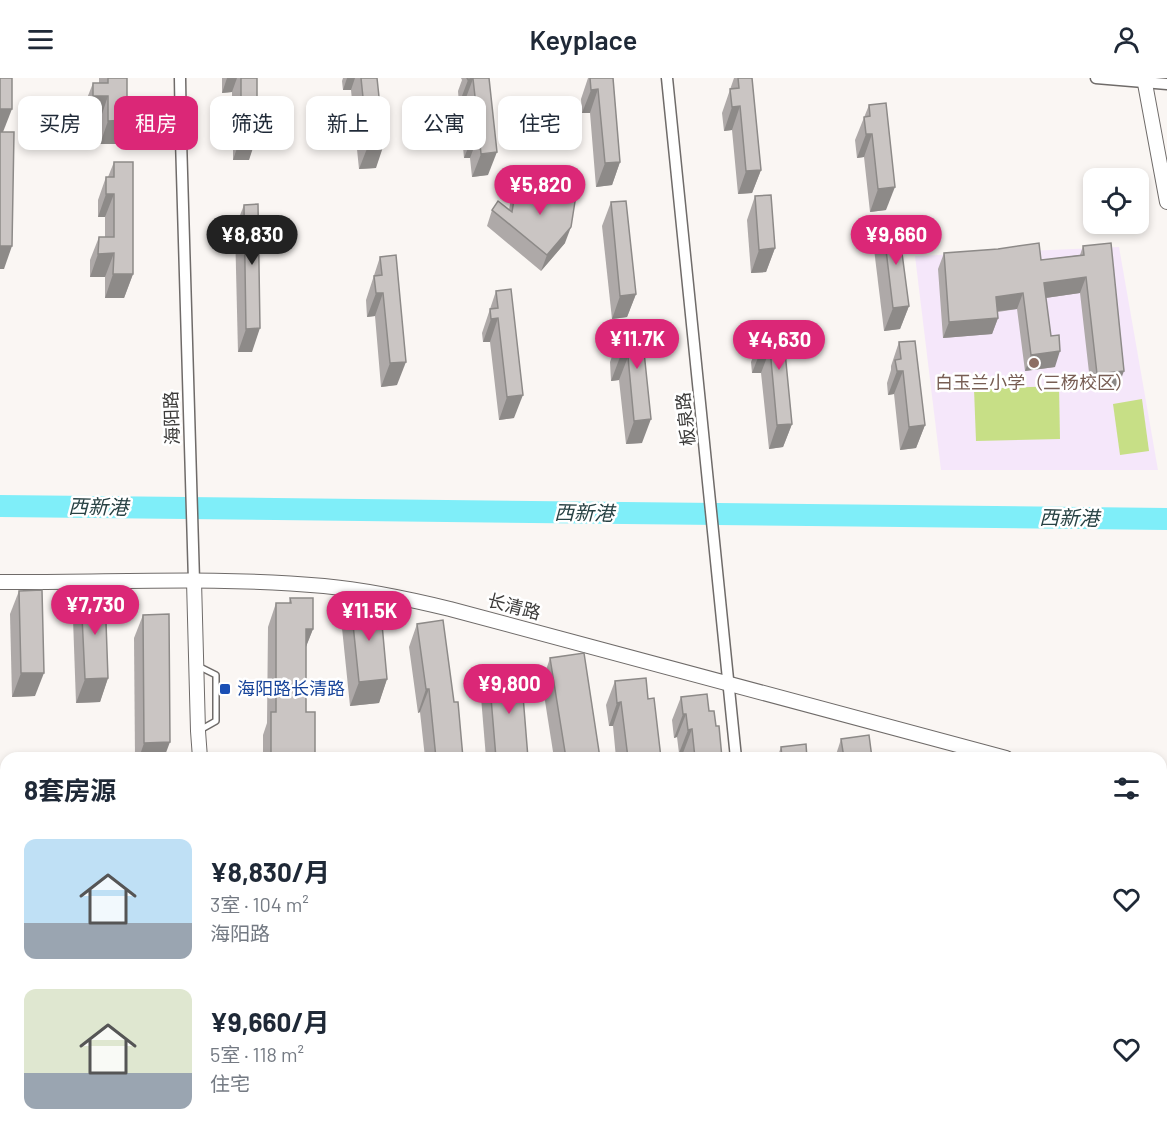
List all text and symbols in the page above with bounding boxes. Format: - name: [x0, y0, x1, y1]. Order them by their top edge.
- icon: menu: [24, 23, 57, 56]
- text: Keyplace: [530, 23, 637, 55]
- icon: person: [1110, 23, 1143, 56]
- chip: 买房: [18, 96, 102, 150]
- chip: 租房: [114, 96, 198, 150]
- chip: 筛选: [210, 96, 294, 150]
- chip: 新上: [306, 96, 390, 150]
- chip: 公寓: [402, 96, 486, 150]
- chip: 住宅: [498, 96, 582, 150]
- pin: ¥5,820: [491, 165, 589, 216]
- map controls: [1083, 168, 1149, 234]
- button: locate: [1083, 168, 1149, 234]
- text: ¥5,820: [508, 172, 572, 196]
- pin: ¥8,830: [203, 215, 301, 266]
- pin: ¥9,660: [847, 215, 945, 266]
- text: ¥8,830: [221, 222, 283, 246]
- text: ¥9,660: [865, 222, 927, 246]
- pin: ¥11.7K: [588, 319, 686, 370]
- pin: ¥4,630: [730, 320, 828, 371]
- text: ¥11.7K: [609, 326, 665, 350]
- text: ¥4,630: [747, 327, 811, 351]
- marker: 白玉兰小学（三杨校区）: [1027, 356, 1041, 370]
- place label: 白玉兰小学（三杨校区）: [935, 371, 1133, 393]
- street label: 海阳路: [159, 391, 183, 445]
- street label: 板泉路: [671, 391, 699, 447]
- water label: 西新港: [68, 493, 131, 519]
- water label: 西新港: [554, 499, 617, 525]
- water label: 西新港: [1039, 504, 1102, 530]
- pin: ¥7,730: [46, 585, 144, 636]
- street label: 长清路: [485, 588, 543, 624]
- pin: ¥11.5K: [320, 591, 418, 642]
- text: ¥7,730: [65, 592, 125, 616]
- text: ¥11.5K: [341, 598, 397, 622]
- pin: ¥9,800: [460, 664, 558, 715]
- text: ¥9,800: [477, 671, 541, 695]
- place label: 海阳路长清路: [237, 677, 345, 699]
- marker: 海阳路长清路: [218, 682, 232, 696]
- icon: filters: [1110, 772, 1143, 805]
- text: 8套房源: [24, 774, 116, 805]
- text: ¥8,830/月: [210, 856, 330, 887]
- icon: home: [72, 863, 144, 935]
- icon: heart: [1110, 883, 1143, 916]
- text: 3室 · 104 m²: [210, 892, 309, 916]
- text: 海阳路: [210, 921, 270, 945]
- text: ¥9,660/月: [210, 1006, 330, 1037]
- icon: home: [72, 1013, 144, 1085]
- icon: heart: [1110, 1033, 1143, 1066]
- text: 5室 · 118 m²: [210, 1042, 304, 1066]
- text: 住宅: [210, 1071, 250, 1095]

